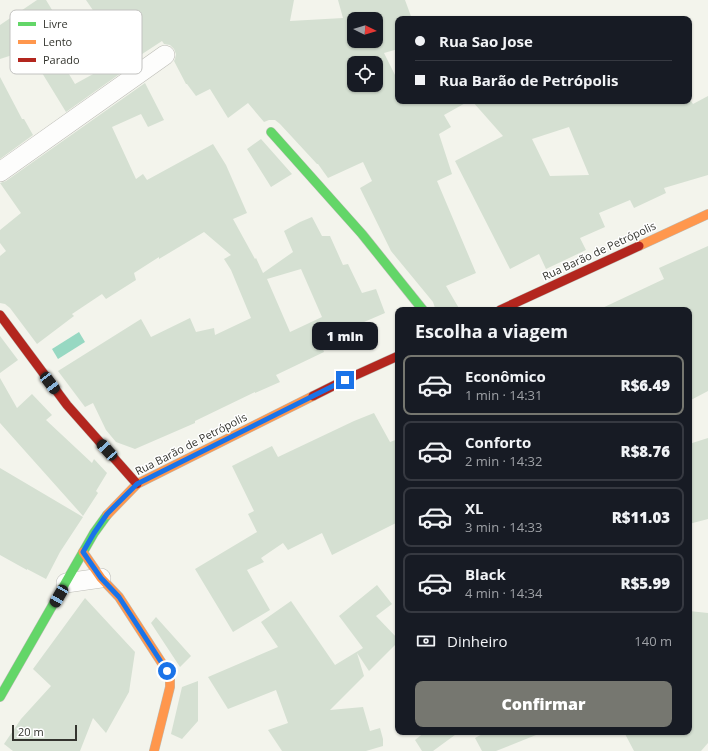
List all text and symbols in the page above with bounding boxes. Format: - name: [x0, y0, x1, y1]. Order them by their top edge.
- legend: [10, 10, 142, 74]
- north arrow: [347, 12, 383, 48]
- map controls: [347, 12, 383, 92]
- text: Livre: [43, 16, 68, 31]
- text: Rua Sao Jose: [439, 31, 533, 51]
- text: Lento: [43, 34, 73, 49]
- text: Parado: [43, 52, 80, 67]
- button: locate: [347, 56, 383, 92]
- text: Rua Barão de Petrópolis: [439, 70, 618, 90]
- street label: Rua Barão de Petrópolis: [540, 218, 658, 283]
- text: Escolha a viagem: [415, 319, 568, 343]
- callout: 1 min: [312, 322, 378, 350]
- text: 1 min: [327, 327, 363, 345]
- text: Econômico: [465, 366, 546, 386]
- icon: car: [417, 367, 453, 403]
- car: [38, 370, 62, 396]
- route end: [336, 371, 354, 389]
- text: R$6.49: [620, 375, 670, 395]
- text: 1 min · 14:31: [465, 386, 542, 404]
- street label: Rua Barão de Petrópolis: [132, 409, 249, 478]
- text: Conforto: [465, 432, 531, 452]
- icon: car: [417, 433, 453, 469]
- car: [95, 437, 119, 463]
- text: R$8.76: [620, 441, 670, 461]
- text: 2 min · 14:32: [465, 452, 542, 470]
- text: XL: [465, 498, 483, 518]
- icon: car: [417, 499, 453, 535]
- text: R$11.03: [612, 507, 670, 527]
- text: 3 min · 14:33: [465, 518, 542, 536]
- text: Black: [465, 564, 506, 584]
- icon: car: [417, 565, 453, 601]
- text: R$5.99: [620, 573, 670, 593]
- car: [48, 583, 70, 609]
- text: 4 min · 14:34: [465, 584, 542, 602]
- icon: cash: [415, 630, 437, 652]
- text: Dinheiro: [447, 631, 507, 651]
- text: 140 m: [634, 632, 672, 650]
- route start: [158, 662, 176, 680]
- button: Confirmar: [415, 681, 672, 727]
- scale bar: [12, 723, 77, 742]
- text: 20 m: [18, 724, 44, 739]

